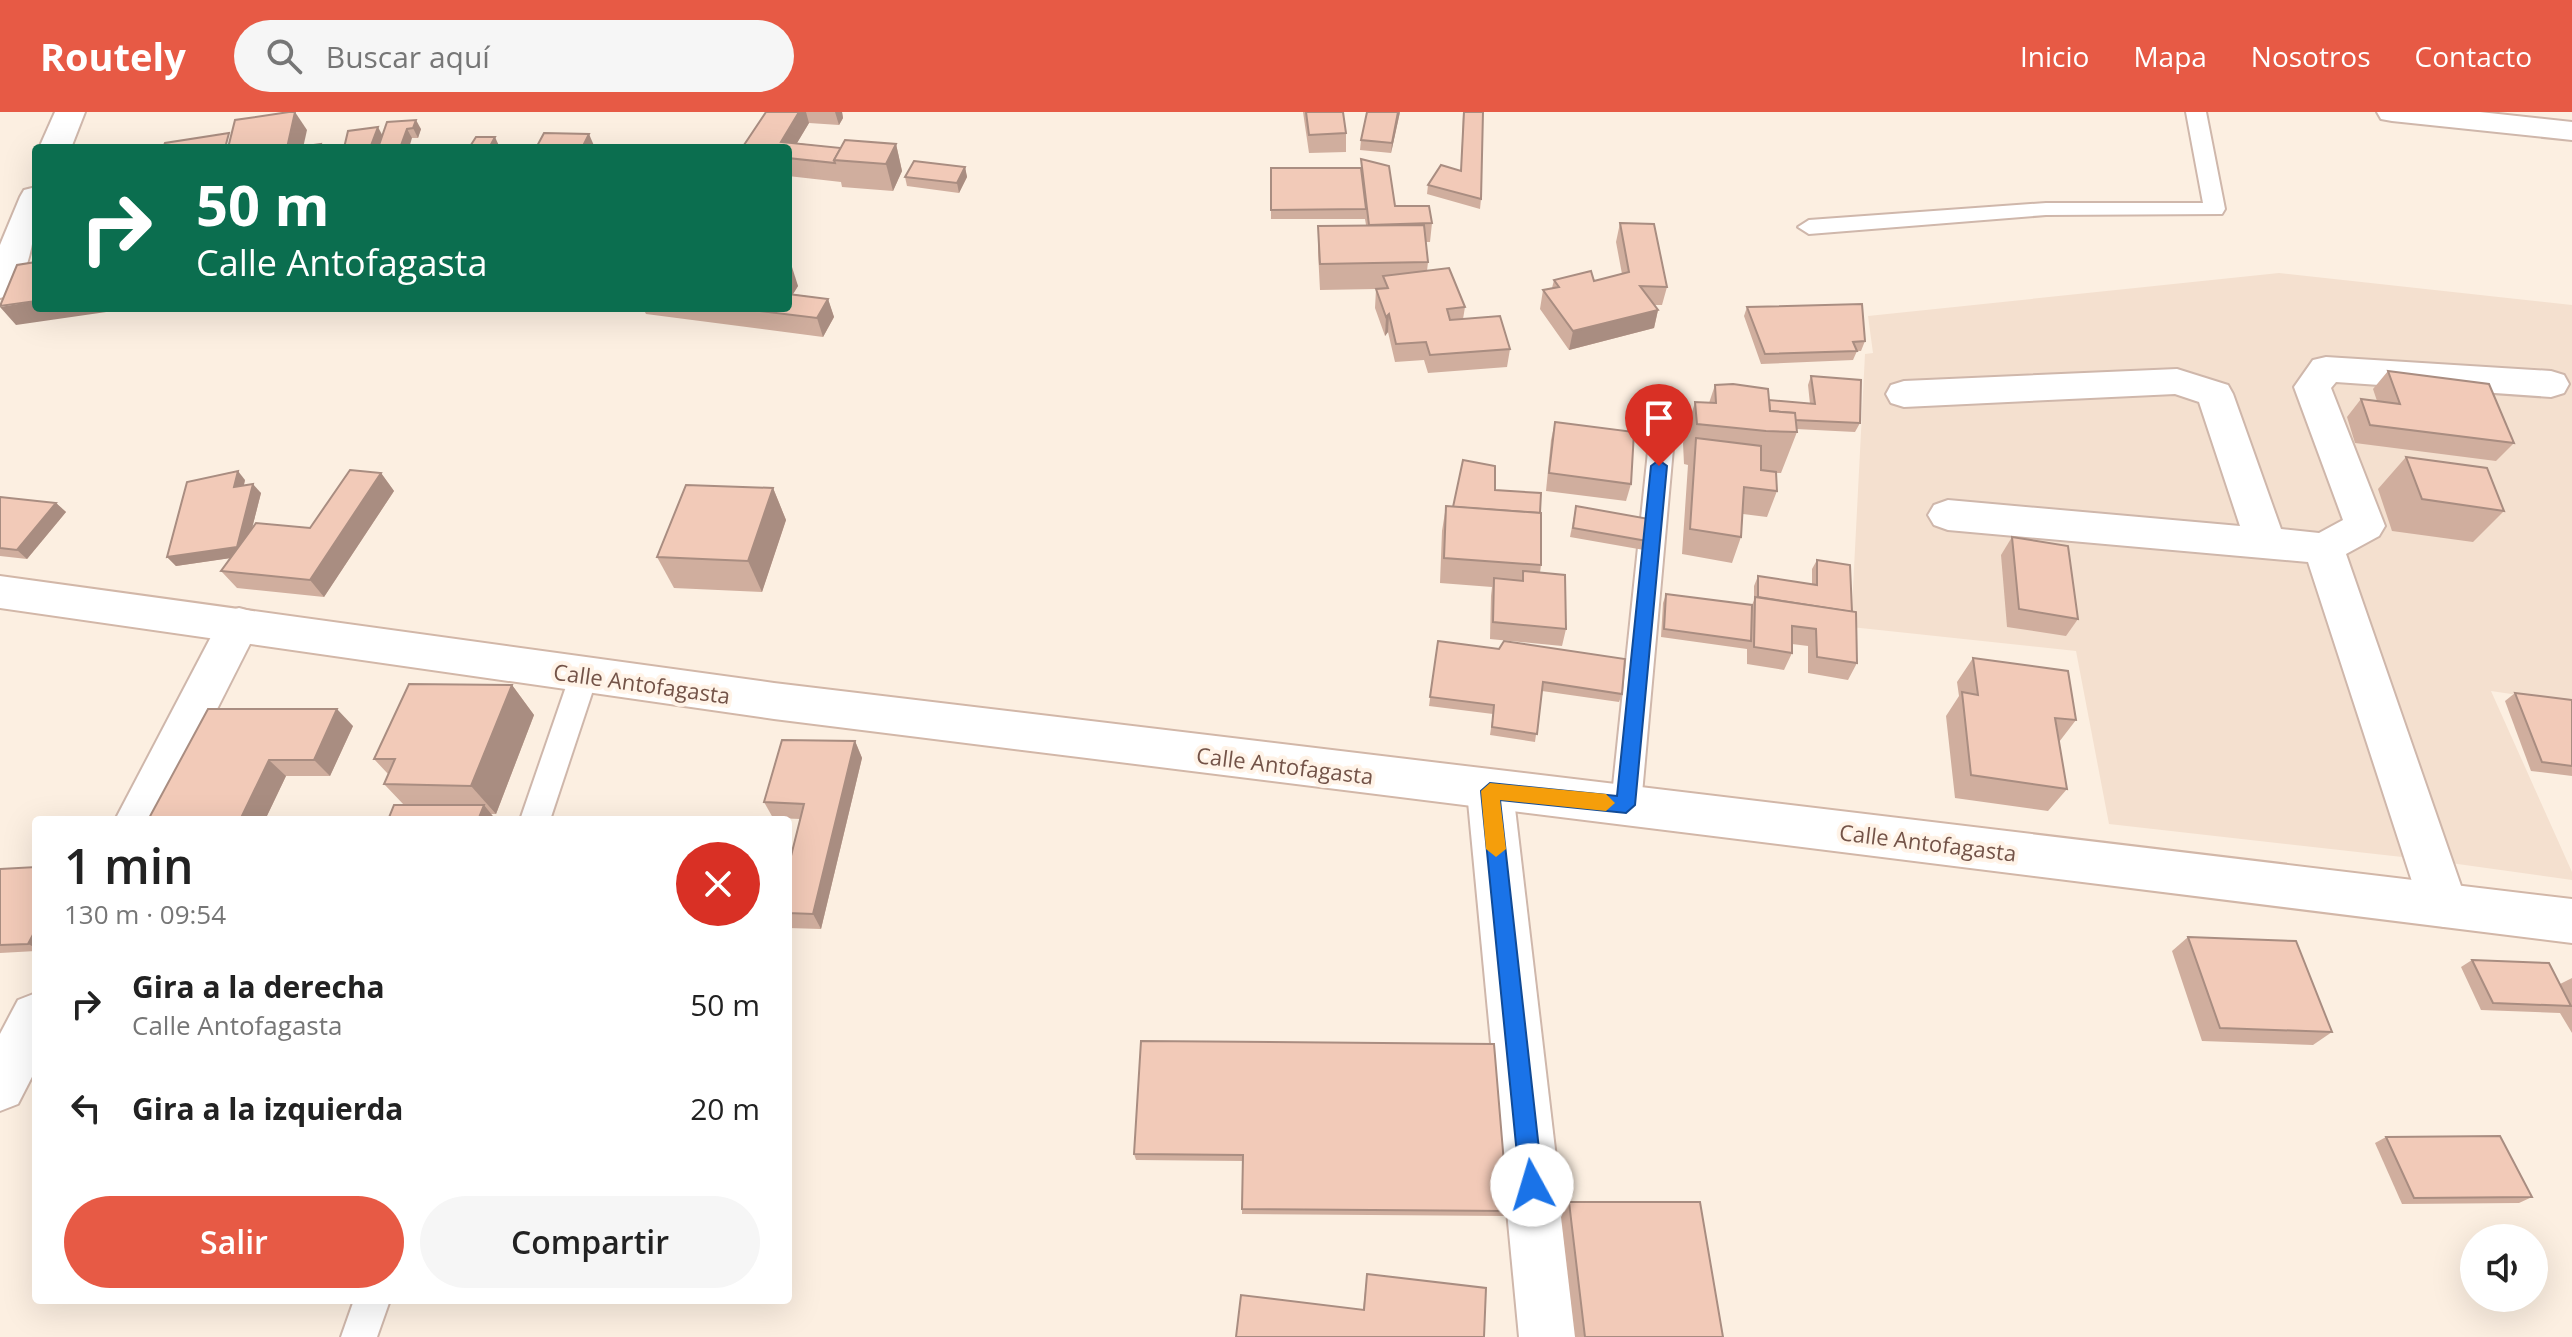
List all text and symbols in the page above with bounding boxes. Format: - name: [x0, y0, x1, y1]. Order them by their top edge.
- search box: [234, 20, 794, 92]
- text: Routely: [40, 30, 186, 82]
- icon: search: [262, 34, 306, 78]
- text: Buscar aquí: [326, 36, 490, 77]
- text: Inicio: [2020, 37, 2089, 75]
- text: Mapa: [2133, 37, 2207, 75]
- text: Nosotros: [2251, 37, 2371, 75]
- text: Contacto: [2415, 37, 2532, 75]
- text: 50 m: [196, 166, 330, 242]
- icon: right: [64, 176, 168, 280]
- text: Calle Antofagasta: [196, 238, 487, 287]
- pin: [1625, 384, 1693, 466]
- icon: arrive: [1637, 396, 1681, 440]
- street label: Calle Antofagasta: [552, 656, 732, 710]
- street label: Calle Antofagasta: [1195, 739, 1375, 791]
- street label: Calle Antofagasta: [1838, 816, 2018, 868]
- text: 1 min: [64, 833, 194, 898]
- button: close: [676, 842, 760, 926]
- text: 130 m · 09:54: [64, 896, 226, 932]
- text: Gira a la derecha: [132, 966, 385, 1007]
- icon: right: [64, 982, 108, 1026]
- text: 50 m: [690, 984, 760, 1025]
- text: Calle Antofagasta: [132, 1007, 342, 1043]
- icon: left: [64, 1086, 108, 1130]
- text: Gira a la izquierda: [132, 1088, 404, 1129]
- text: 20 m: [690, 1088, 760, 1129]
- position arrow: [1490, 1143, 1574, 1227]
- button: Salir: [64, 1196, 404, 1288]
- button: Compartir: [420, 1196, 760, 1288]
- map controls: [2460, 1224, 2548, 1312]
- button: sound: [2460, 1224, 2548, 1312]

